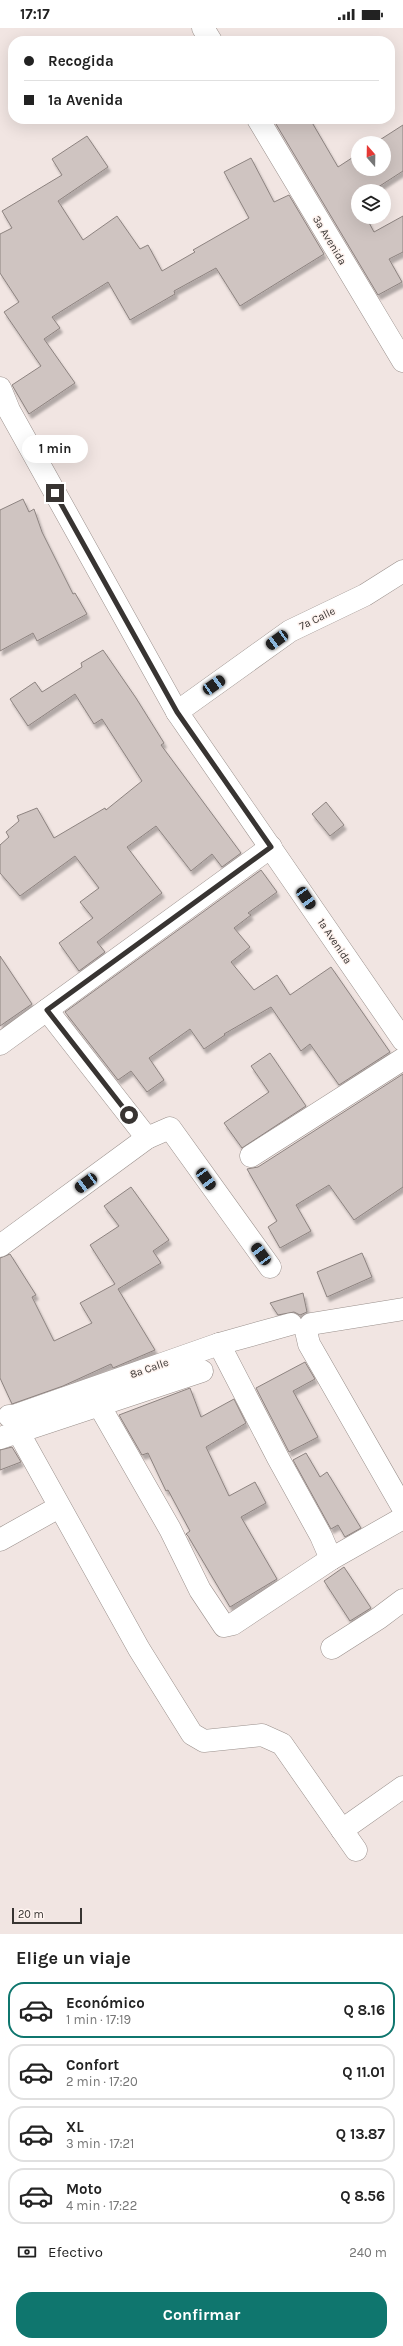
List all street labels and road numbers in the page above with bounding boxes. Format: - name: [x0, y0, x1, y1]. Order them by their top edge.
- street label: 3a Avenida: [310, 213, 349, 267]
- street label: 7a Calle: [297, 604, 338, 633]
- street label: 1a Avenida: [315, 916, 355, 966]
- street label: 8a Calle: [128, 1356, 171, 1381]

